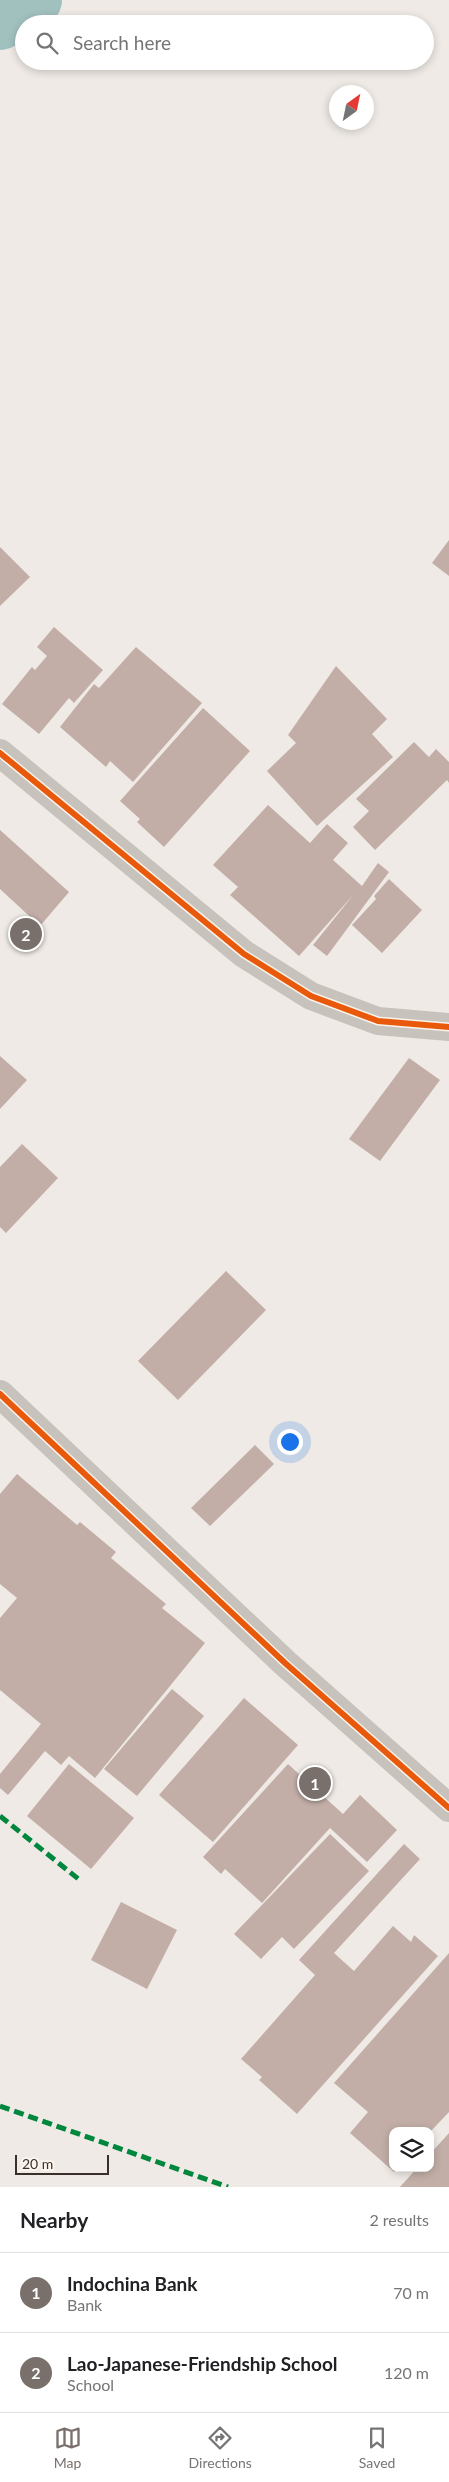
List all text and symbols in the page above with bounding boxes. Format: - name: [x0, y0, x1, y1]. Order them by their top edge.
- search box: [15, 15, 434, 70]
- icon: search: [33, 29, 61, 57]
- text: Search here: [73, 31, 171, 54]
- north arrow: [329, 85, 374, 130]
- pin: 2: [10, 915, 42, 953]
- your location: [277, 1429, 303, 1455]
- pin: 1: [299, 1764, 331, 1802]
- map controls: [389, 2127, 434, 2172]
- button: layers: [389, 2127, 434, 2172]
- scale bar: [15, 2152, 109, 2175]
- text: 20 m: [22, 2155, 53, 2172]
- text: Nearby: [20, 2207, 88, 2232]
- text: 2 results: [369, 2210, 429, 2229]
- text: Indochina Bank: [67, 2272, 197, 2295]
- text: 1: [31, 2283, 41, 2302]
- text: 70 m: [393, 2283, 429, 2302]
- text: Bank: [67, 2295, 102, 2314]
- text: Lao-Japanese-Friendship School: [67, 2352, 338, 2375]
- text: 2: [31, 2363, 41, 2382]
- text: 120 m: [384, 2363, 429, 2382]
- text: School: [67, 2375, 114, 2394]
- tab: Map: [54, 2424, 82, 2471]
- tab: Directions: [189, 2424, 252, 2471]
- tab: Saved: [359, 2424, 395, 2471]

